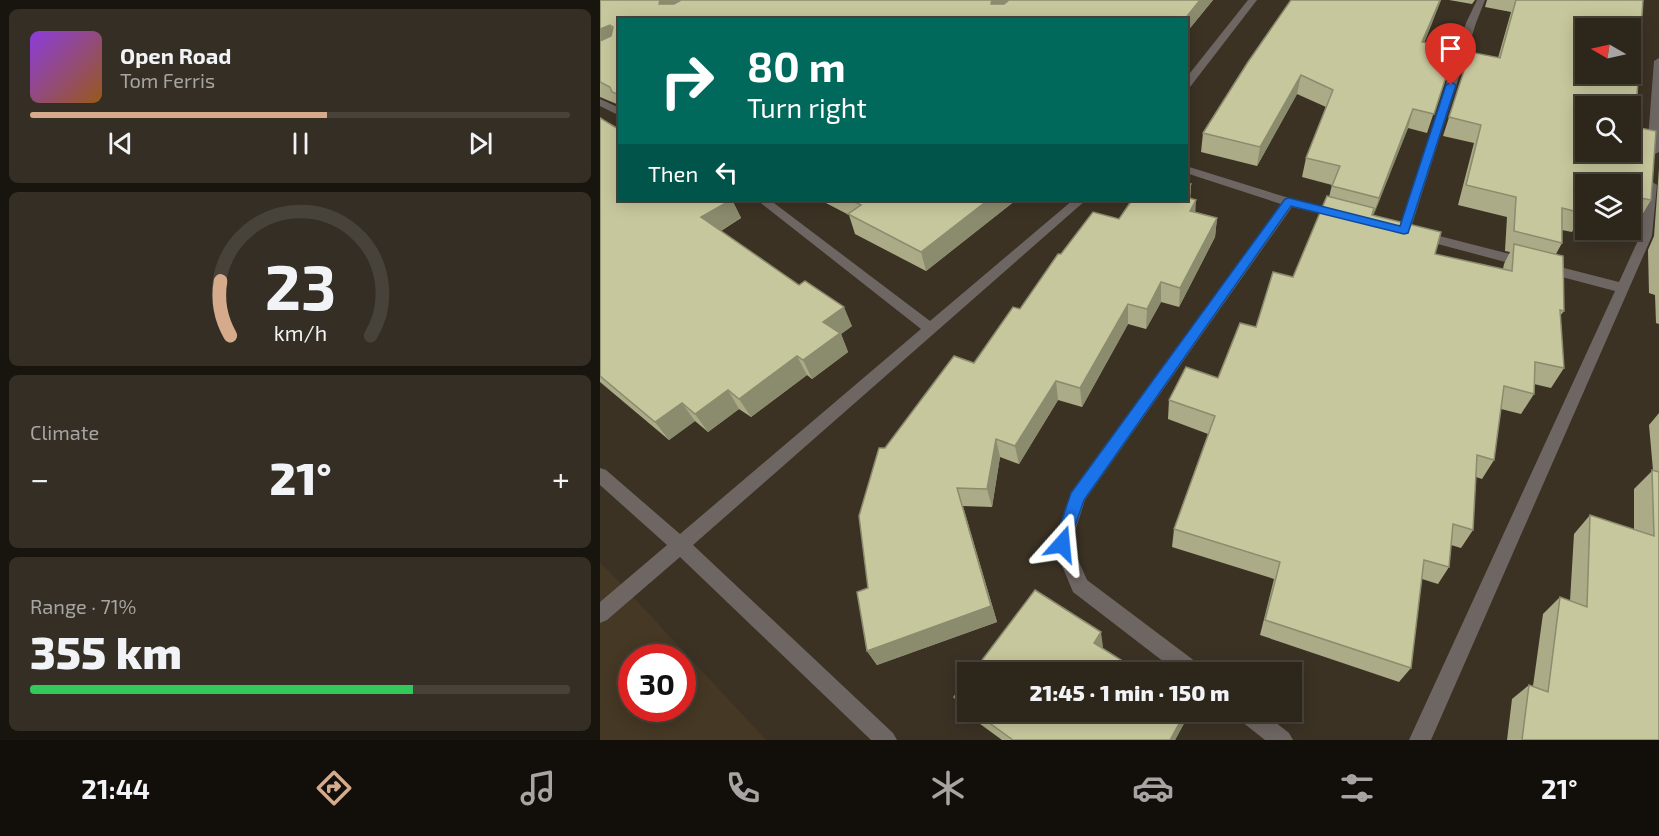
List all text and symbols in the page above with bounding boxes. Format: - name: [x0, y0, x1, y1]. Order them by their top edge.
- north arrow: [1575, 18, 1641, 84]
- map controls: [1575, 18, 1641, 240]
- pin: [1425, 23, 1476, 85]
- icon: arrive: [1434, 32, 1467, 65]
- text: 80 m: [747, 40, 846, 90]
- text: Open Road: [120, 42, 232, 68]
- icon: right: [648, 42, 726, 120]
- text: Tom Ferris: [120, 68, 215, 92]
- text: Turn right: [747, 91, 867, 123]
- button: search: [1575, 96, 1641, 162]
- icon: previous: [104, 127, 137, 160]
- icon: pause: [284, 127, 317, 160]
- icon: next: [464, 127, 497, 160]
- icon: left: [710, 156, 743, 189]
- text: Then: [648, 160, 698, 186]
- button: layers: [1575, 174, 1641, 240]
- text: 23: [264, 248, 336, 323]
- text: km/h: [273, 320, 327, 345]
- text: Climate: [30, 420, 99, 444]
- text: 21°: [270, 450, 332, 504]
- text: −: [30, 458, 49, 498]
- text: +: [552, 458, 570, 498]
- position arrow: [1030, 512, 1094, 576]
- text: Range · 71%: [30, 594, 137, 618]
- text: 355 km: [30, 624, 182, 678]
- speed limit sign: 30: [618, 644, 696, 722]
- text: 21:45 · 1 min · 150 m: [1029, 679, 1230, 705]
- icon: directions: [313, 767, 355, 809]
- icon: music: [517, 767, 559, 809]
- icon: phone: [722, 767, 764, 809]
- icon: climate: [927, 767, 969, 809]
- icon: car: [1132, 767, 1174, 809]
- icon: filters: [1336, 767, 1378, 809]
- text: 21:44: [81, 772, 150, 804]
- text: 21°: [1541, 772, 1578, 804]

